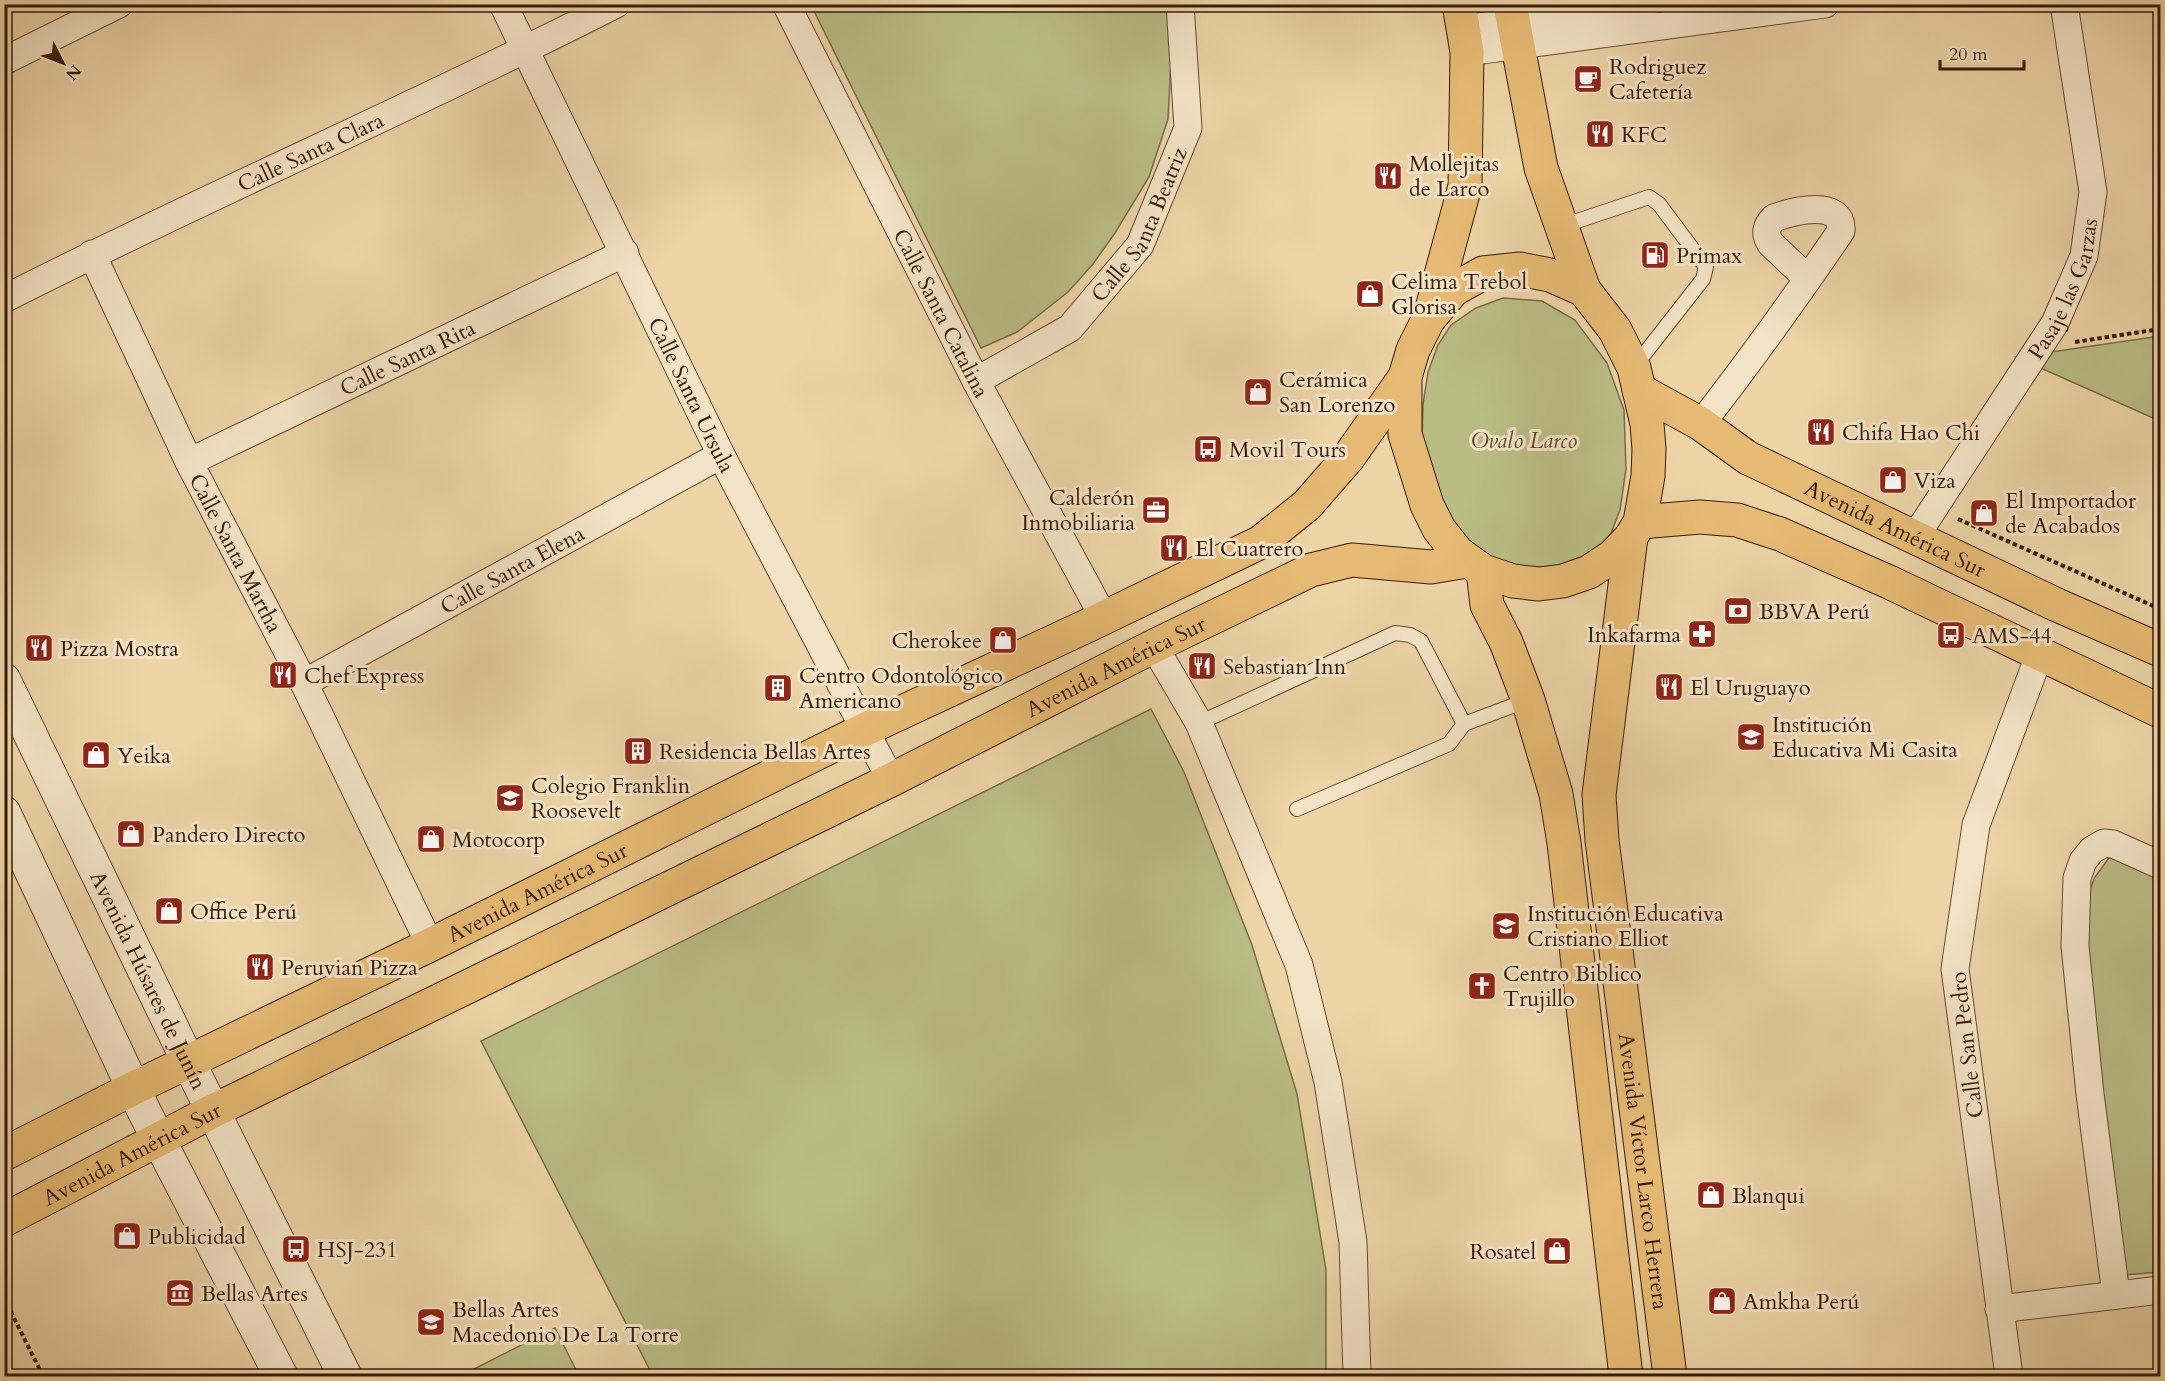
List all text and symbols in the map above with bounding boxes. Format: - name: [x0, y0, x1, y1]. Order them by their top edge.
- north arrow: [33, 33, 93, 93]
- scale bar: [1940, 33, 2024, 71]
- text: 20 m: [1949, 42, 1988, 67]
- place label: Rodriguez Cafetería: [1609, 52, 1706, 107]
- text: N: [61, 60, 86, 85]
- cafe icon: Rodriguez Cafetería: [1572, 63, 1604, 95]
- street label: Calle Santa Clara: [233, 105, 389, 200]
- restaurant icon: KFC: [1584, 118, 1616, 150]
- place label: KFC: [1621, 120, 1667, 150]
- street label: Calle Santa Beatriz: [1084, 143, 1195, 309]
- place label: Mollejitas de Larco: [1409, 149, 1499, 204]
- restaurant icon: Mollejitas de Larco: [1372, 160, 1404, 192]
- street label: Pasaje las Garzas: [2021, 216, 2105, 366]
- street label: Calle Santa Catalina: [886, 224, 996, 404]
- fuel station icon: Primax: [1639, 239, 1671, 271]
- place label: Primax: [1676, 241, 1742, 271]
- place label: Celima Trebol Glorisa: [1391, 267, 1527, 322]
- shop icon: Celima Trebol Glorisa: [1354, 278, 1386, 310]
- street label: Calle Santa Ursula: [641, 312, 742, 479]
- street label: Calle Santa Rita: [335, 313, 481, 404]
- place label: Cerámica San Lorenzo: [1279, 365, 1395, 420]
- shop icon: Cerámica San Lorenzo: [1242, 376, 1274, 408]
- restaurant icon: Chifa Hao Chi: [1805, 416, 1837, 448]
- place label: Chifa Hao Chi: [1842, 418, 1980, 448]
- park label: Ovalo Larco: [1471, 426, 1577, 456]
- bus stop icon: Movil Tours: [1192, 433, 1224, 465]
- place label: Movil Tours: [1229, 435, 1346, 465]
- shop icon: Viza: [1877, 464, 1909, 496]
- place label: Viza: [1914, 466, 1956, 496]
- street label: Calle Santa Martha: [182, 468, 290, 639]
- street label: Avenida América Sur: [1799, 473, 1992, 585]
- place label: Calderón Inmobiliaria: [1021, 483, 1135, 538]
- place label: El Importador de Acabados: [2005, 486, 2137, 541]
- office icon: Calderón Inmobiliaria: [1140, 494, 1172, 526]
- shop icon: El Importador de Acabados: [1968, 497, 2000, 529]
- street label: Calle Santa Elena: [435, 518, 590, 622]
- restaurant icon: El Cuatrero: [1158, 532, 1190, 564]
- place label: El Cuatrero: [1195, 534, 1303, 564]
- bank icon: BBVA Perú: [1722, 595, 1754, 627]
- place label: BBVA Perú: [1759, 597, 1870, 627]
- street label: Avenida América Sur: [1021, 609, 1212, 725]
- pharmacy icon: Inkafarma: [1686, 618, 1718, 650]
- bus stop icon: AMS-44: [1935, 619, 1967, 651]
- place label: Inkafarma: [1587, 620, 1681, 650]
- place label: AMS-44: [1972, 621, 2052, 651]
- shop icon: Cherokee: [987, 624, 1019, 656]
- place label: Cherokee: [891, 626, 982, 656]
- restaurant icon: Pizza Mostra: [23, 632, 55, 664]
- place label: Pizza Mostra: [60, 634, 179, 664]
- restaurant icon: Sebastian Inn: [1186, 650, 1218, 682]
- place label: Sebastian Inn: [1223, 652, 1347, 682]
- restaurant icon: Chef Express: [267, 659, 299, 691]
- place label: Chef Express: [304, 661, 424, 691]
- place label: Centro Odontológico Americano: [799, 661, 1003, 716]
- restaurant icon: El Uruguayo: [1653, 671, 1685, 703]
- building icon: Centro Odontológico Americano: [762, 672, 794, 704]
- place label: El Uruguayo: [1690, 673, 1811, 703]
- place label: Institución Educativa Mi Casita: [1772, 710, 1958, 765]
- school or university icon: Institución Educativa Mi Casita: [1735, 721, 1767, 753]
- building icon: Residencia Bellas Artes: [622, 735, 654, 767]
- place label: Residencia Bellas Artes: [659, 737, 871, 767]
- shop icon: Yeika: [80, 739, 112, 771]
- place label: Yeika: [117, 741, 171, 771]
- place label: Colegio Franklin Roosevelt: [531, 771, 691, 826]
- school or university icon: Colegio Franklin Roosevelt: [494, 782, 526, 814]
- shop icon: Pandero Directo: [115, 818, 147, 850]
- place label: Pandero Directo: [152, 820, 306, 850]
- shop icon: Motocorp: [415, 823, 447, 855]
- place label: Motocorp: [452, 825, 545, 855]
- street label: Avenida América Sur: [442, 835, 634, 950]
- street label: Avenida Húsares de Junín: [82, 866, 214, 1095]
- shop icon: Office Perú: [153, 895, 185, 927]
- place label: Office Perú: [190, 897, 297, 927]
- place label: Institución Educativa Cristiano Elliot: [1527, 899, 1724, 954]
- school or university icon: Institución Educativa Cristiano Elliot: [1490, 910, 1522, 942]
- restaurant icon: Peruvian Pizza: [244, 951, 276, 983]
- place label: Peruvian Pizza: [281, 953, 418, 983]
- place label: Centro Biblico Trujillo: [1503, 959, 1642, 1014]
- church icon: Centro Biblico Trujillo: [1466, 970, 1498, 1002]
- street label: Calle San Pedro: [1943, 970, 1991, 1120]
- street label: Avenida Víctor Larco Herrera: [1611, 1031, 1676, 1312]
- street label: Avenida América Sur: [38, 1095, 227, 1213]
- shop icon: Blanqui: [1695, 1179, 1727, 1211]
- place label: Blanqui: [1732, 1181, 1805, 1211]
- shop icon: Publicidad: [111, 1220, 143, 1252]
- place label: Publicidad: [148, 1222, 246, 1252]
- bus stop icon: HSJ-231: [280, 1233, 312, 1265]
- place label: HSJ-231: [317, 1235, 397, 1265]
- shop icon: Rosatel: [1541, 1235, 1573, 1267]
- place label: Rosatel: [1469, 1237, 1536, 1267]
- museum icon: Bellas Artes: [164, 1277, 196, 1309]
- place label: Bellas Artes: [201, 1279, 308, 1309]
- shop icon: Amkha Perú: [1706, 1285, 1738, 1317]
- place label: Amkha Perú: [1743, 1287, 1860, 1317]
- place label: Bellas Artes Macedonio De La Torre: [452, 1295, 679, 1350]
- school or university icon: Bellas Artes Macedonio De La Torre: [415, 1306, 447, 1338]

